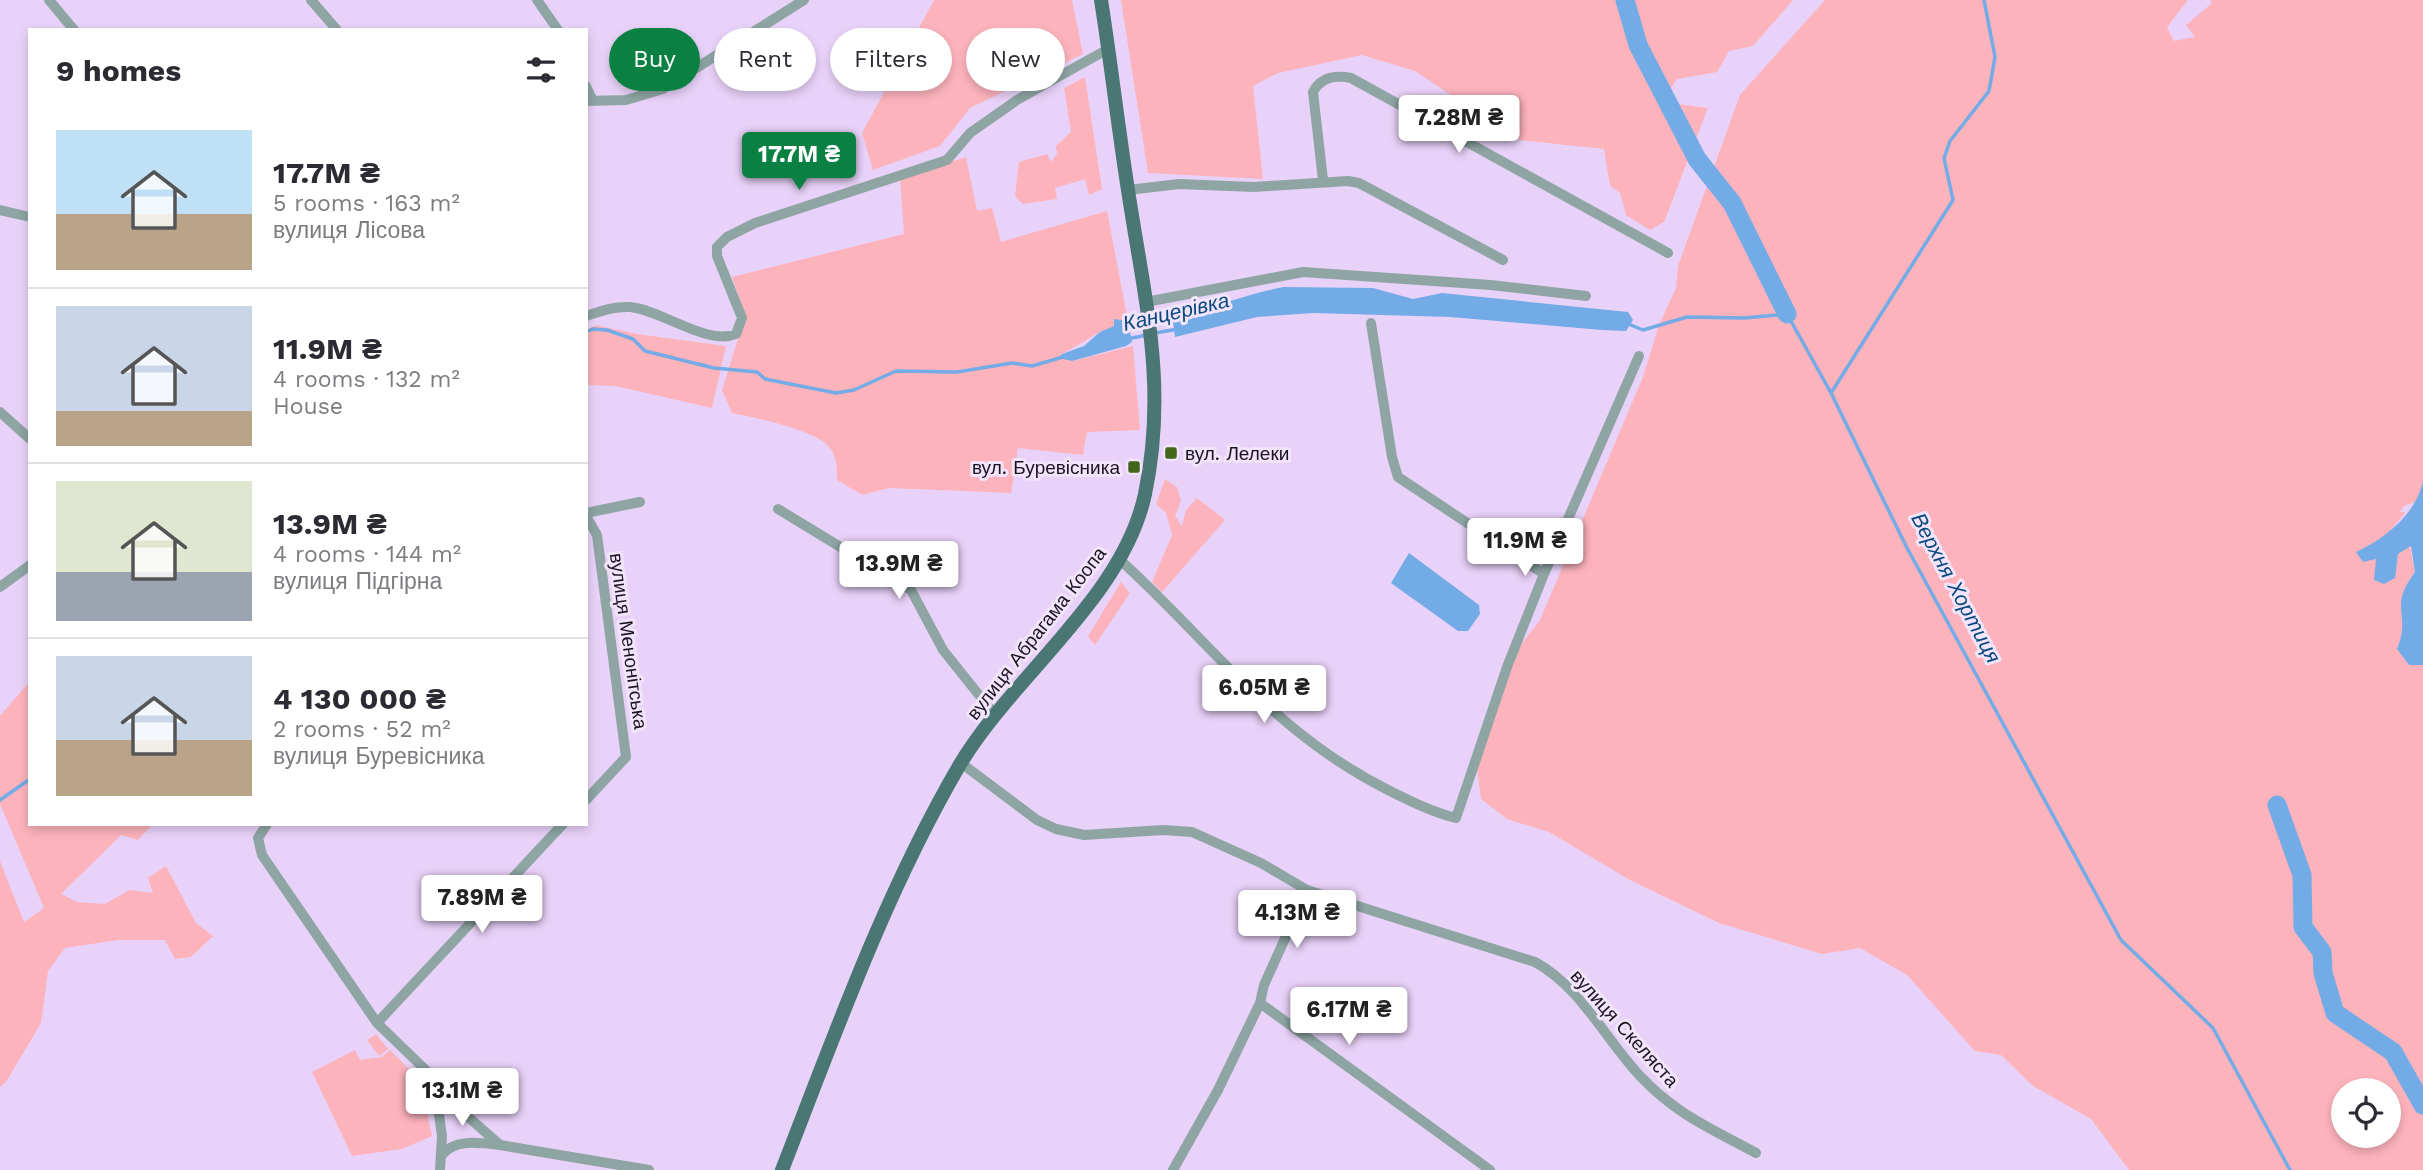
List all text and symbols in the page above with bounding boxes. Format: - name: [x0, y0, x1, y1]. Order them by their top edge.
- chip: Buy: [609, 28, 700, 91]
- chip: Rent: [714, 28, 816, 91]
- chip: Filters: [830, 28, 952, 91]
- chip: New: [966, 28, 1065, 91]
- icon: filters: [522, 51, 560, 89]
- text: 9 homes: [56, 53, 181, 88]
- pin: 7.28M ₴: [1394, 96, 1524, 155]
- text: 7.28M ₴: [1415, 104, 1503, 131]
- pin: 17.7M ₴: [734, 132, 864, 192]
- text: 17.7M ₴: [758, 141, 840, 168]
- text: 17.7M ₴: [273, 155, 380, 190]
- icon: home: [112, 158, 196, 242]
- text: 5 rooms · 163 m²: [273, 190, 460, 217]
- text: вулиця Лісова: [273, 217, 425, 244]
- water label: Канцерівка: [1120, 287, 1231, 336]
- text: 11.9M ₴: [273, 331, 382, 366]
- icon: home: [112, 334, 196, 418]
- text: 4 rooms · 132 m²: [273, 366, 460, 393]
- text: House: [273, 393, 343, 420]
- place label: вул. Лелеки: [1185, 442, 1289, 465]
- marker: вул. Лелеки: [1163, 445, 1179, 461]
- place label: вул. Буревісника: [972, 456, 1120, 479]
- marker: вул. Буревісника: [1126, 459, 1142, 475]
- text: 13.9M ₴: [273, 506, 387, 541]
- water label: Верхня Хортиця: [1906, 508, 2007, 667]
- icon: home: [112, 509, 196, 593]
- pin: 11.9M ₴: [1460, 518, 1590, 578]
- text: 11.9M ₴: [1483, 527, 1567, 554]
- text: 4 rooms · 144 m²: [273, 541, 461, 568]
- pin: 13.9M ₴: [834, 542, 964, 601]
- street label: вулиця Абрагама Коопа: [962, 542, 1111, 724]
- text: 13.9M ₴: [855, 550, 943, 577]
- street label: вулиця Менонітська: [605, 551, 652, 731]
- text: вулиця Підгірна: [273, 568, 442, 595]
- pin: 6.05M ₴: [1199, 666, 1329, 725]
- text: 6.05M ₴: [1218, 674, 1310, 701]
- text: 4 130 000 ₴: [273, 681, 446, 716]
- icon: home: [112, 684, 196, 768]
- text: 2 rooms · 52 m²: [273, 716, 451, 743]
- text: вулиця Буревісника: [273, 743, 485, 770]
- pin: 7.89M ₴: [417, 876, 547, 935]
- text: 7.89M ₴: [437, 884, 527, 911]
- pin: 4.13M ₴: [1232, 890, 1362, 950]
- text: 4.13M ₴: [1254, 899, 1340, 926]
- street label: вулиця Скеляста: [1566, 965, 1684, 1092]
- pin: 6.17M ₴: [1284, 988, 1414, 1047]
- text: 6.17M ₴: [1306, 996, 1392, 1023]
- pin: 13.1M ₴: [397, 1068, 527, 1128]
- text: 13.1M ₴: [422, 1077, 502, 1104]
- map controls: [2331, 1078, 2401, 1148]
- button: locate: [2331, 1078, 2401, 1148]

